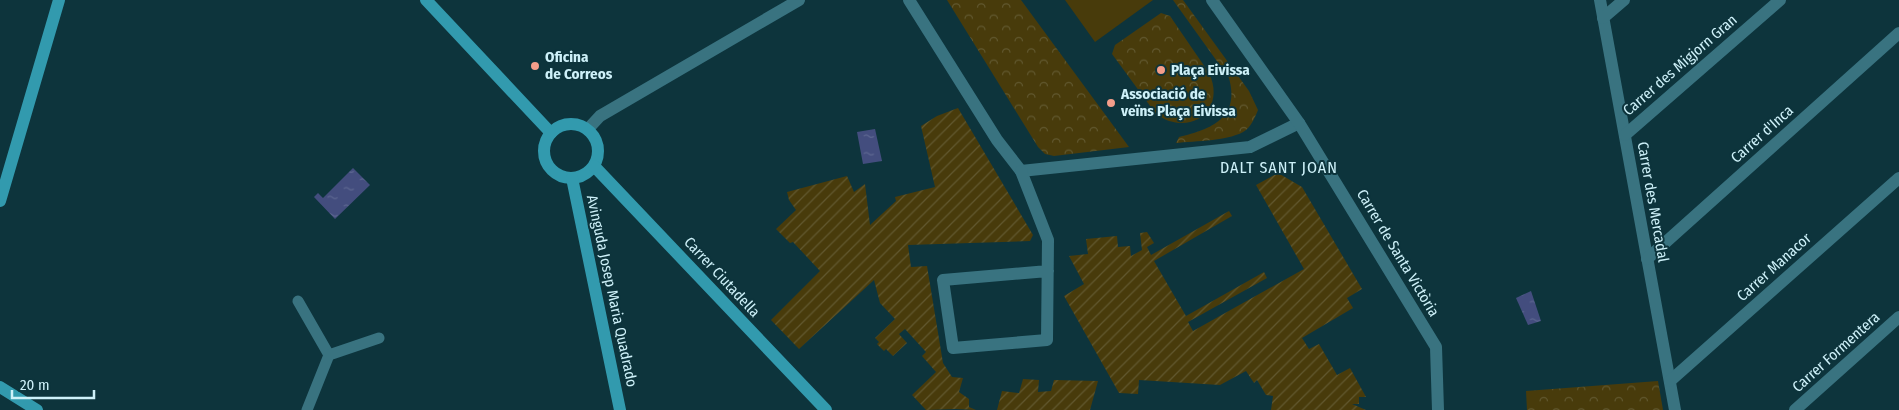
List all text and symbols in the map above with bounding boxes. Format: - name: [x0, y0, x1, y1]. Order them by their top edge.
- street label: Carrer des Migjorn Gran: [1619, 11, 1741, 119]
- place label: Oficina de Correos: [545, 48, 613, 83]
- marker: Oficina de Correos: [529, 60, 541, 72]
- place label: Plaça Eivissa: [1171, 61, 1250, 80]
- marker: Plaça Eivissa: [1155, 64, 1167, 76]
- place label: Associació de veïns Plaça Eivissa: [1120, 85, 1236, 121]
- marker: Associació de veïns Plaça Eivissa: [1105, 97, 1117, 109]
- street label: Carrer d'Inca: [1727, 101, 1797, 167]
- street label: Carrer des Mercadal: [1634, 140, 1672, 264]
- district label: DALT SANT JOAN: [1220, 158, 1338, 177]
- street label: Carrer de Santa Victòria: [1353, 186, 1443, 320]
- street label: Avinguda Josep Maria Quadrado: [583, 193, 641, 389]
- street label: Carrer Manacor: [1733, 228, 1815, 305]
- street label: Carrer Ciutadella: [680, 233, 764, 321]
- street label: Carrer Formentera: [1789, 308, 1883, 396]
- scale bar: [12, 368, 95, 400]
- text: 20 m: [20, 376, 50, 394]

